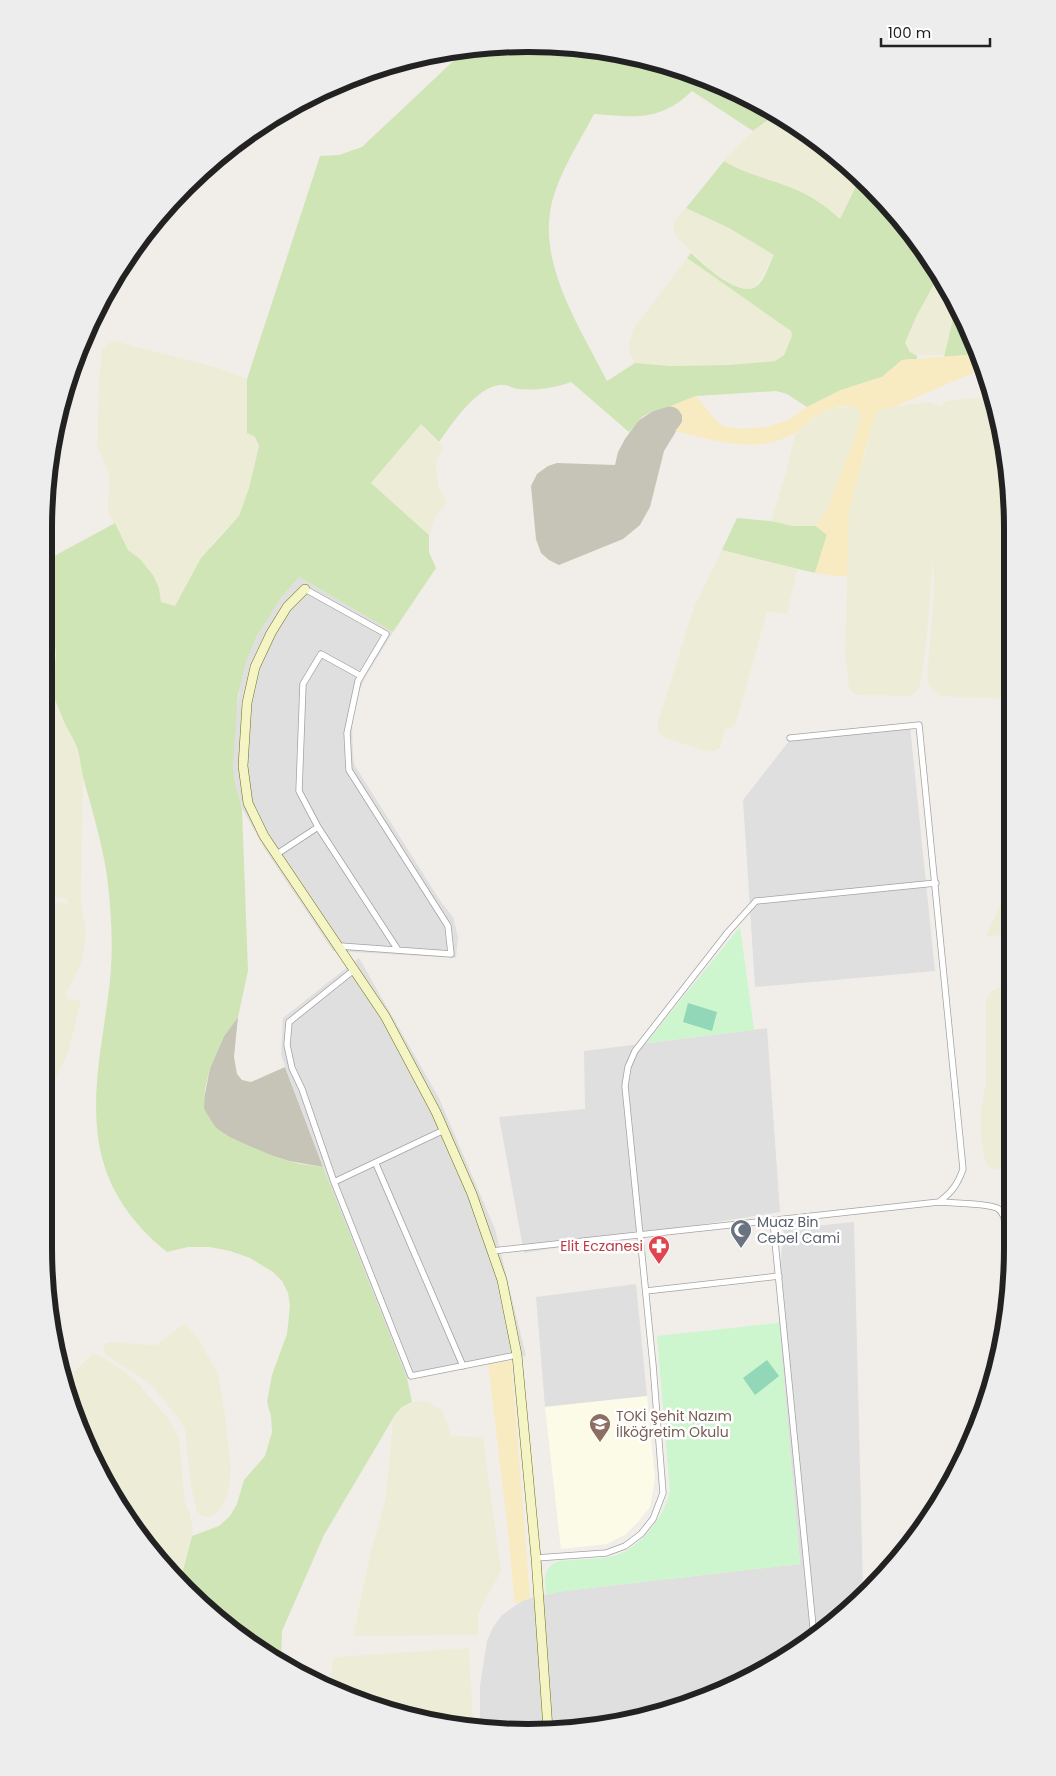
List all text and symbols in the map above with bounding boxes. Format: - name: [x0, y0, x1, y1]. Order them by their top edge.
- scale bar: [881, 15, 990, 47]
- text: 100 m: [888, 22, 931, 43]
- place label: Muaz Bin Cebel Cami: [757, 1212, 840, 1248]
- mosque icon: Muaz Bin Cebel Cami: [729, 1218, 753, 1249]
- pharmacy icon: Elit Eczanesi: [647, 1234, 671, 1265]
- place label: Elit Eczanesi: [560, 1236, 643, 1256]
- place label: TOKİ Şehit Nazım İlköğretim Okulu: [616, 1406, 732, 1442]
- school or university icon: TOKİ Şehit Nazım İlköğretim Okulu: [588, 1412, 612, 1443]

